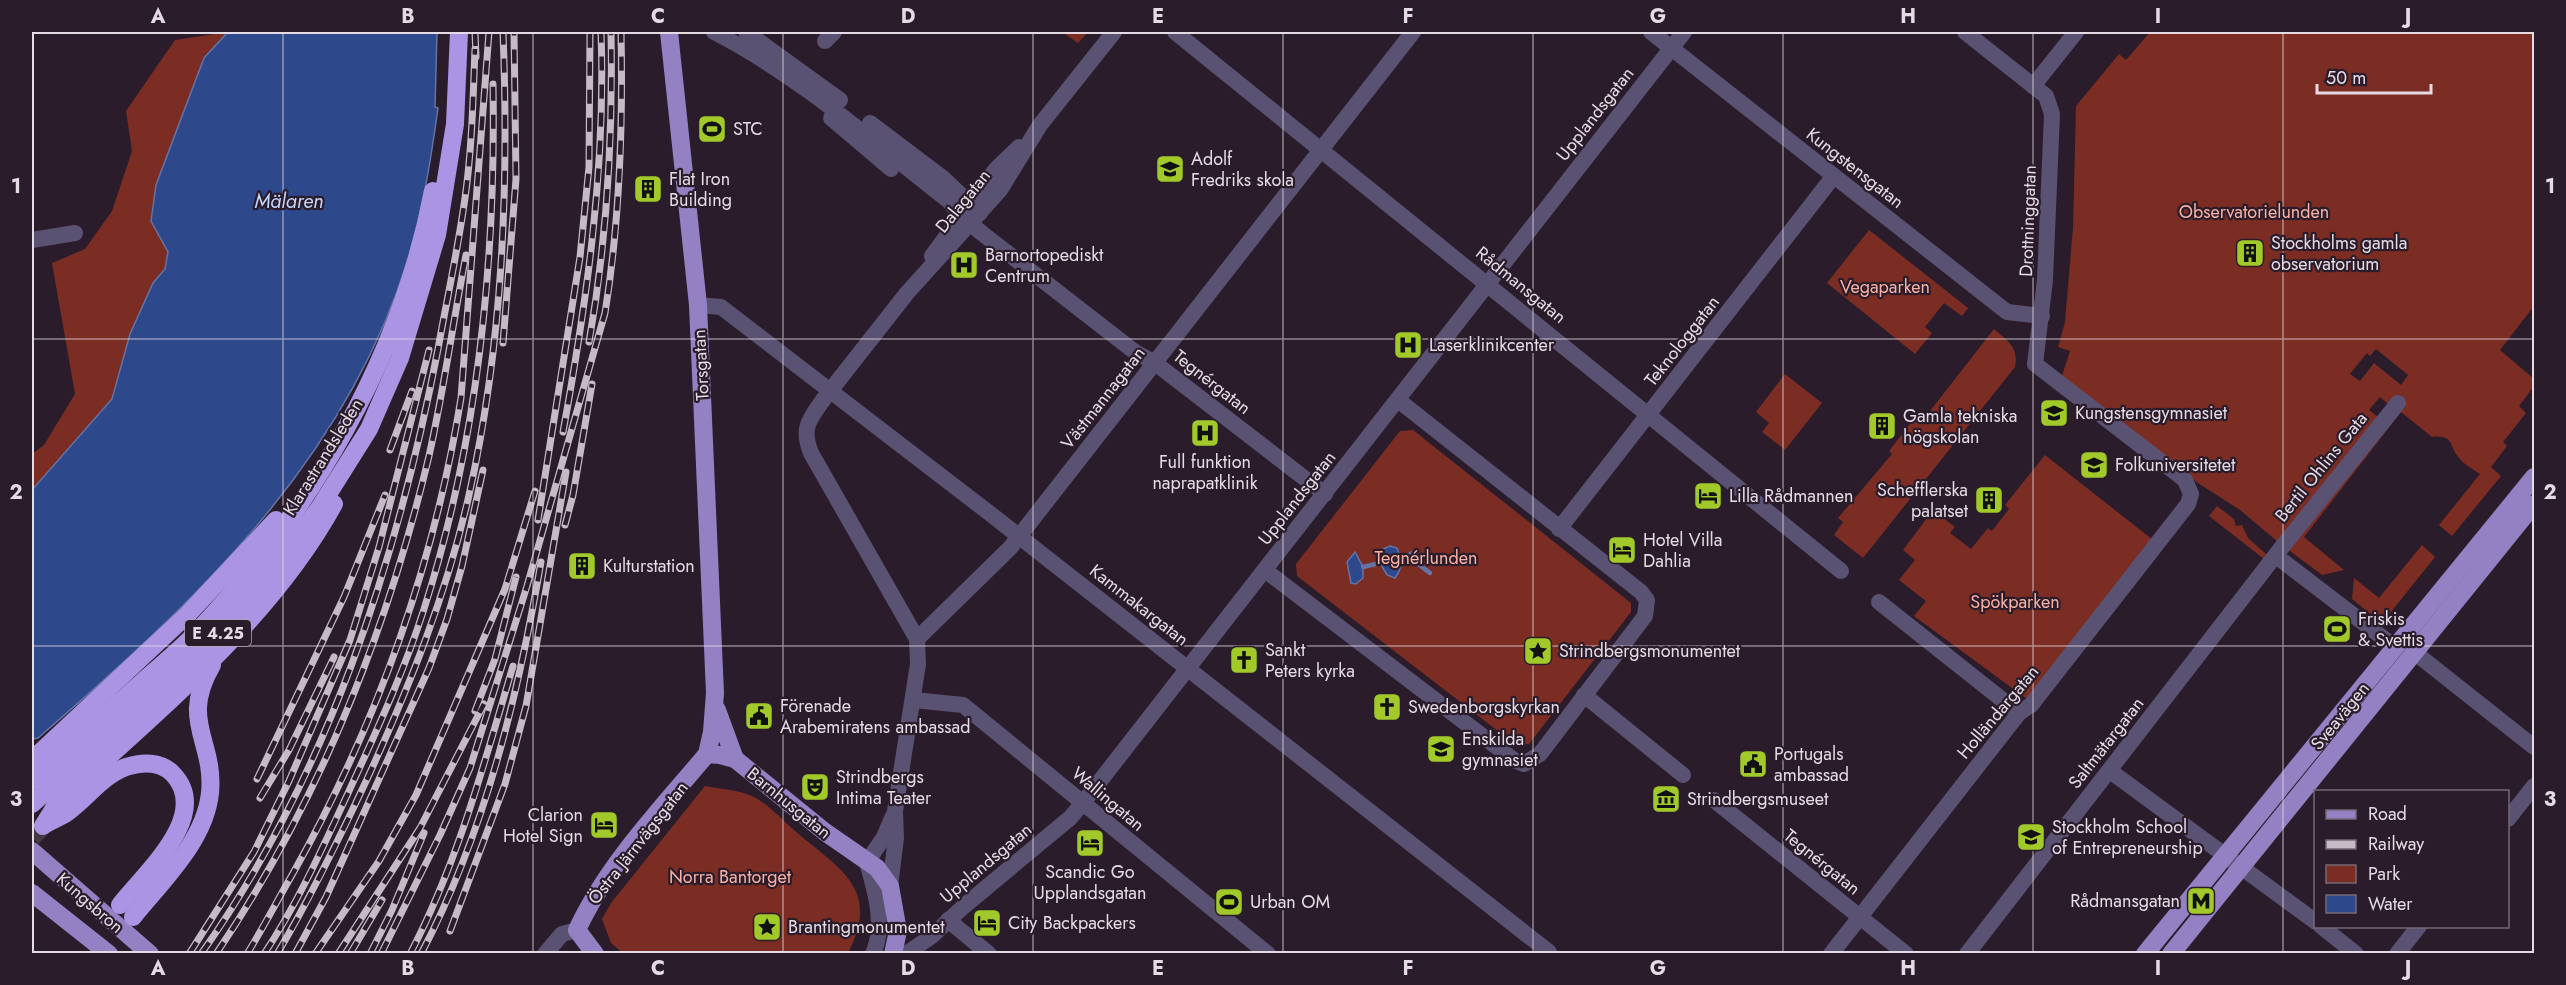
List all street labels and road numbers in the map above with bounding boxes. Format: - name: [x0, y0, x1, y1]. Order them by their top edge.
- street label: Upplandsgatan: [1550, 62, 1640, 166]
- street label: Kungstensgatan: [1801, 122, 1909, 214]
- street label: Dalagatan: [929, 164, 997, 238]
- street label: Drottninggatan: [2013, 165, 2043, 277]
- street label: Rådmansgatan: [1470, 240, 1572, 330]
- street label: Teknologgatan: [1638, 290, 1726, 392]
- street label: Torsgatan: [686, 329, 716, 401]
- street label: Västmannagatan: [1055, 341, 1151, 455]
- street label: Tegnérgatan: [1168, 343, 1256, 421]
- street label: Klarastrandsleden: [277, 393, 369, 521]
- street label: Bertil Ohlins Gata: [2269, 407, 2373, 527]
- street label: Upplandsgatan: [1252, 446, 1342, 550]
- street label: Kammakargatan: [1084, 558, 1194, 652]
- road number: E 4.25: [185, 620, 251, 646]
- street label: Holländargatan: [1951, 659, 2045, 765]
- street label: Sveavägen: [2304, 676, 2376, 756]
- street label: Saltmätargatan: [2062, 692, 2150, 794]
- street label: Barnhusgatan: [741, 761, 837, 845]
- street label: Wallingatan: [1066, 761, 1150, 837]
- street label: Östra Järnvägsgatan: [582, 776, 694, 910]
- street label: Upplandsgatan: [934, 817, 1038, 909]
- street label: Tegnérgatan: [1778, 823, 1866, 901]
- street label: Kungsbron: [51, 866, 129, 940]

